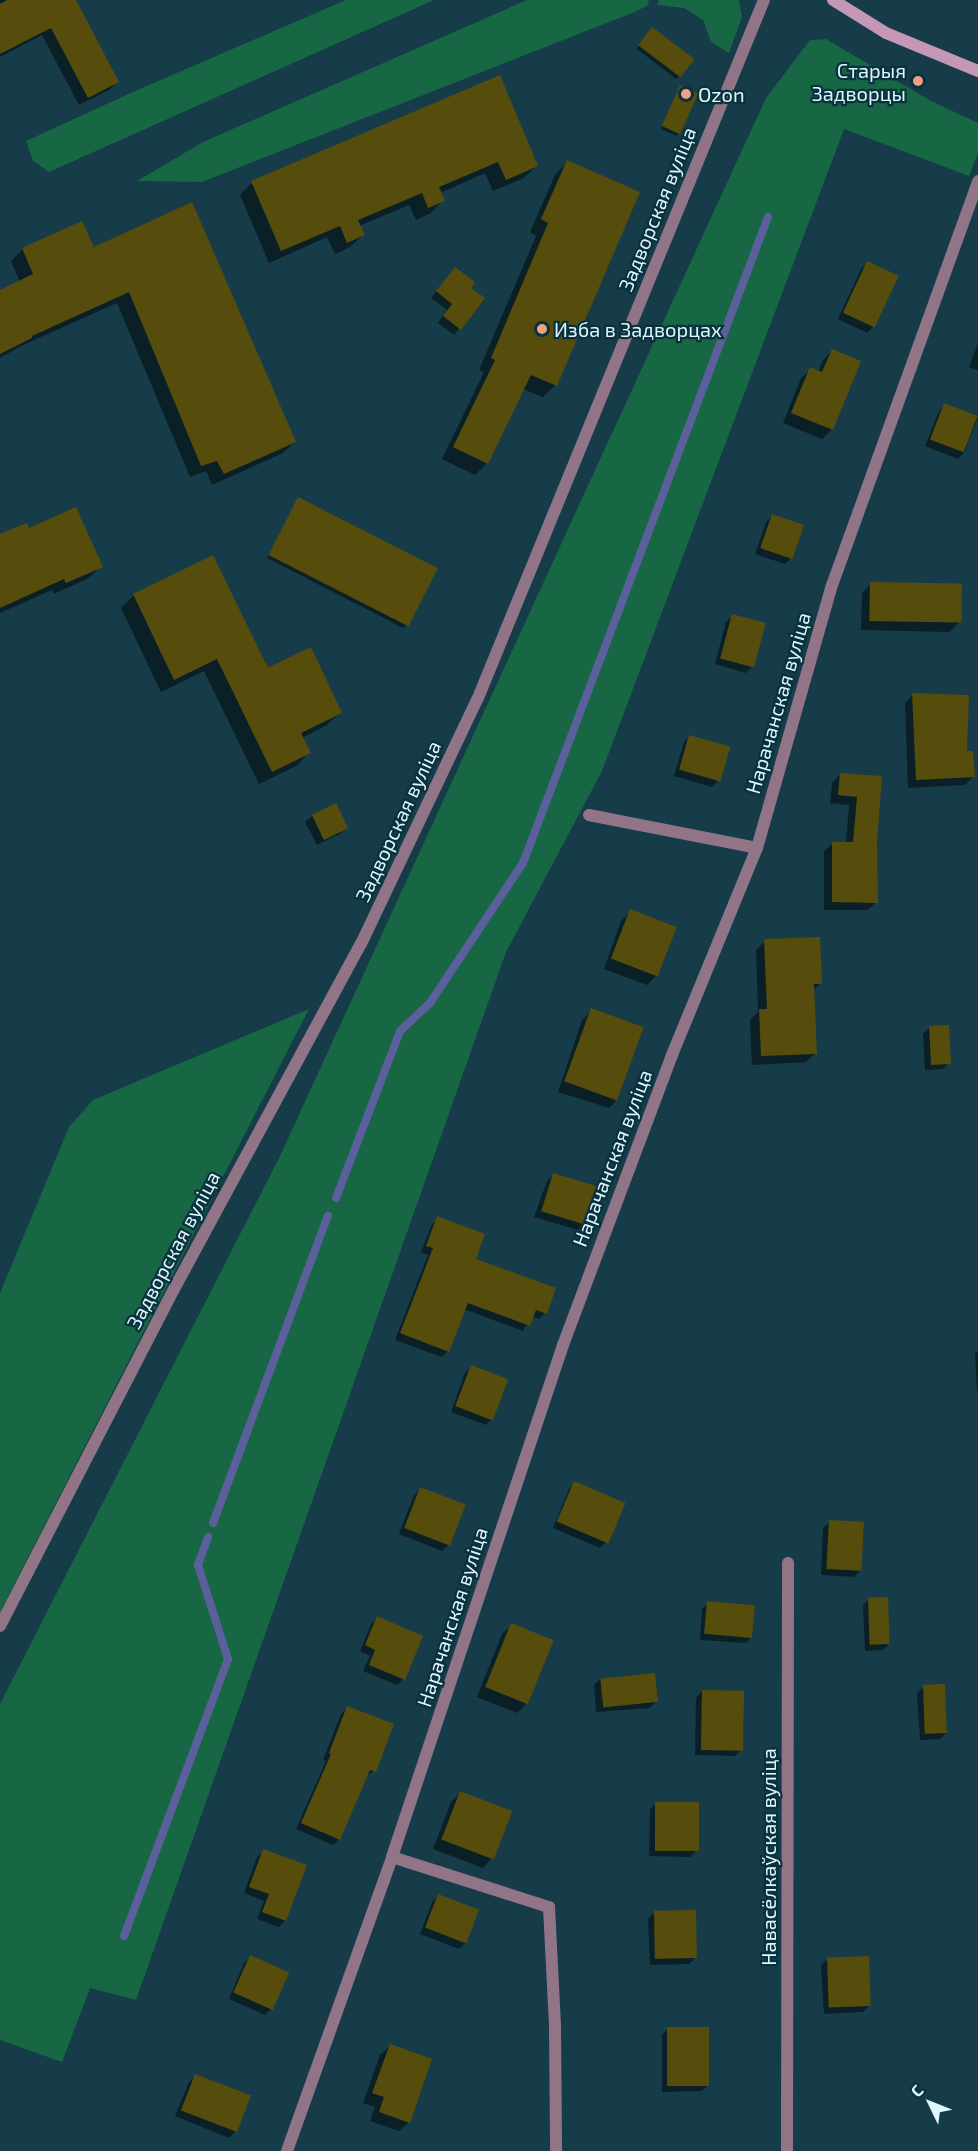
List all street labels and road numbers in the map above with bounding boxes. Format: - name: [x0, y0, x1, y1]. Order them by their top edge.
- street label: Задворская вуліца: [613, 123, 701, 295]
- street label: Нарачанская вуліца: [741, 610, 815, 796]
- street label: Задворская вуліца: [350, 737, 446, 905]
- street label: Нарачанская вуліца: [567, 1066, 657, 1250]
- street label: Задворская вуліца: [121, 1167, 225, 1333]
- street label: Нарачанская вуліца: [412, 1524, 492, 1710]
- street label: Навасёлкаўская вуліца: [756, 1748, 780, 1966]

